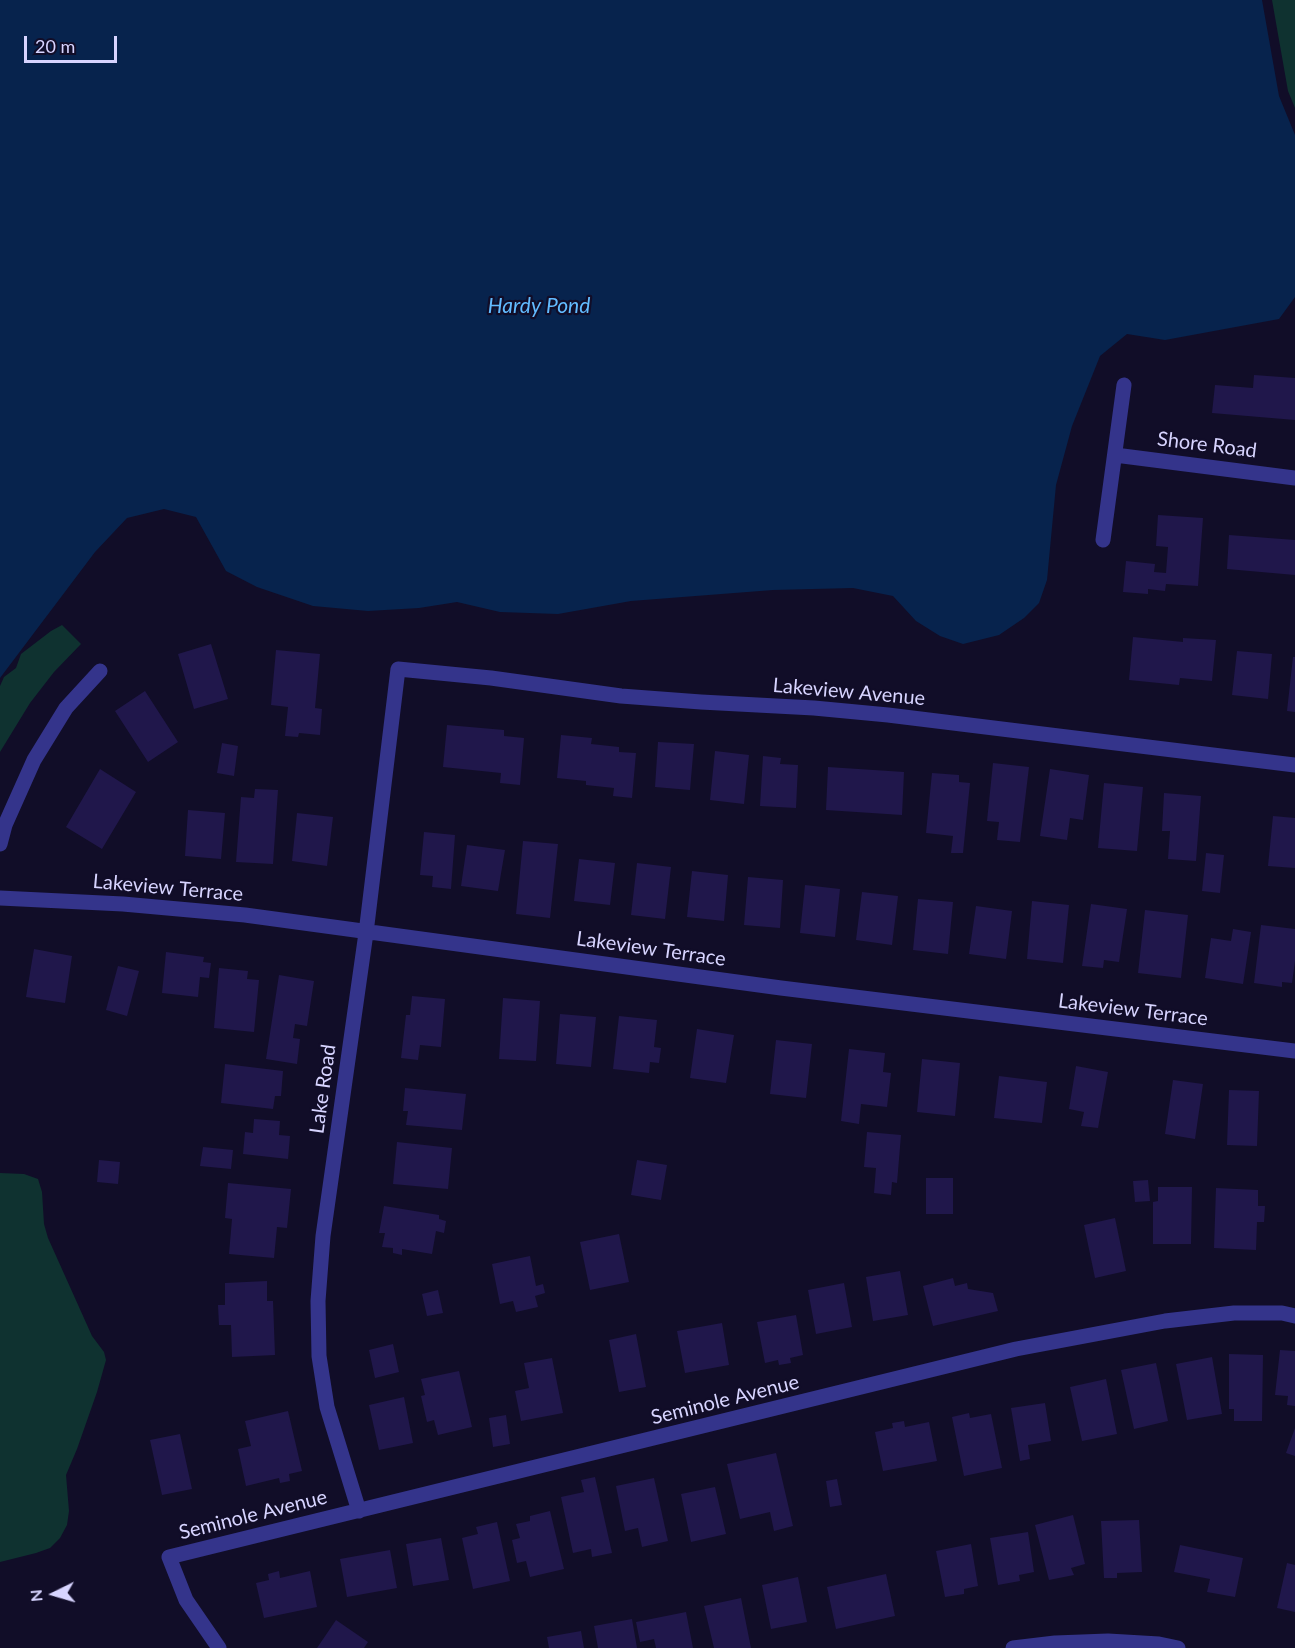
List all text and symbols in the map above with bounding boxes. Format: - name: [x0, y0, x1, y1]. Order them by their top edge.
- scale bar: [27, 24, 120, 62]
- text: 20 m: [35, 35, 75, 57]
- water label: Hardy Pond: [488, 293, 590, 319]
- street label: Shore Road: [1156, 427, 1258, 463]
- street label: Lakeview Avenue: [772, 673, 926, 711]
- street label: Lakeview Terrace: [92, 869, 244, 907]
- street label: Lakeview Terrace: [575, 927, 727, 971]
- street label: Lakeview Terrace: [1057, 989, 1209, 1031]
- street label: Lake Road: [305, 1043, 341, 1135]
- street label: Seminole Avenue: [648, 1370, 802, 1430]
- street label: Seminole Avenue: [176, 1485, 330, 1545]
- north arrow: [24, 1564, 84, 1624]
- text: N: [26, 1589, 46, 1603]

